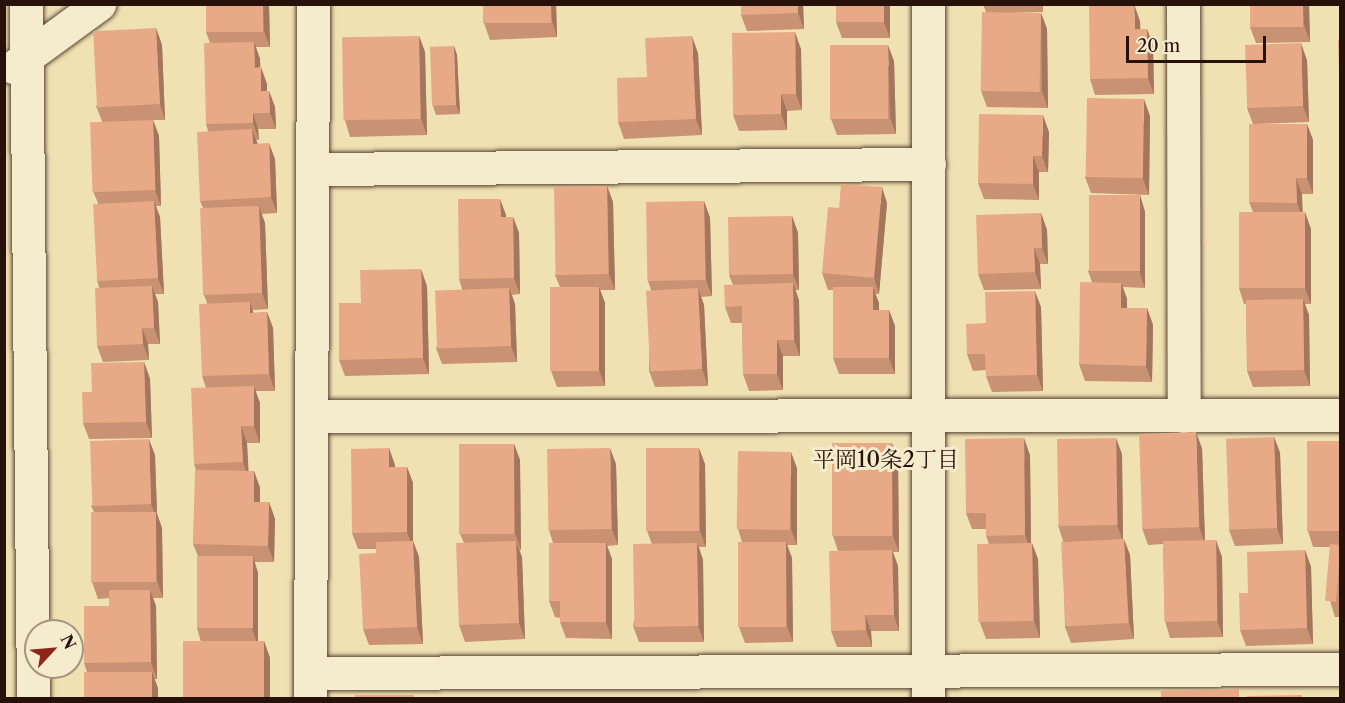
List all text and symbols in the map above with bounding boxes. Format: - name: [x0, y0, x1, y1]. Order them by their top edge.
- scale bar: [1129, 24, 1268, 62]
- text: 20 m: [1137, 35, 1180, 57]
- district label: 平岡10条2丁目: [813, 447, 959, 473]
- north arrow: [24, 619, 84, 679]
- text: N: [56, 631, 80, 653]

